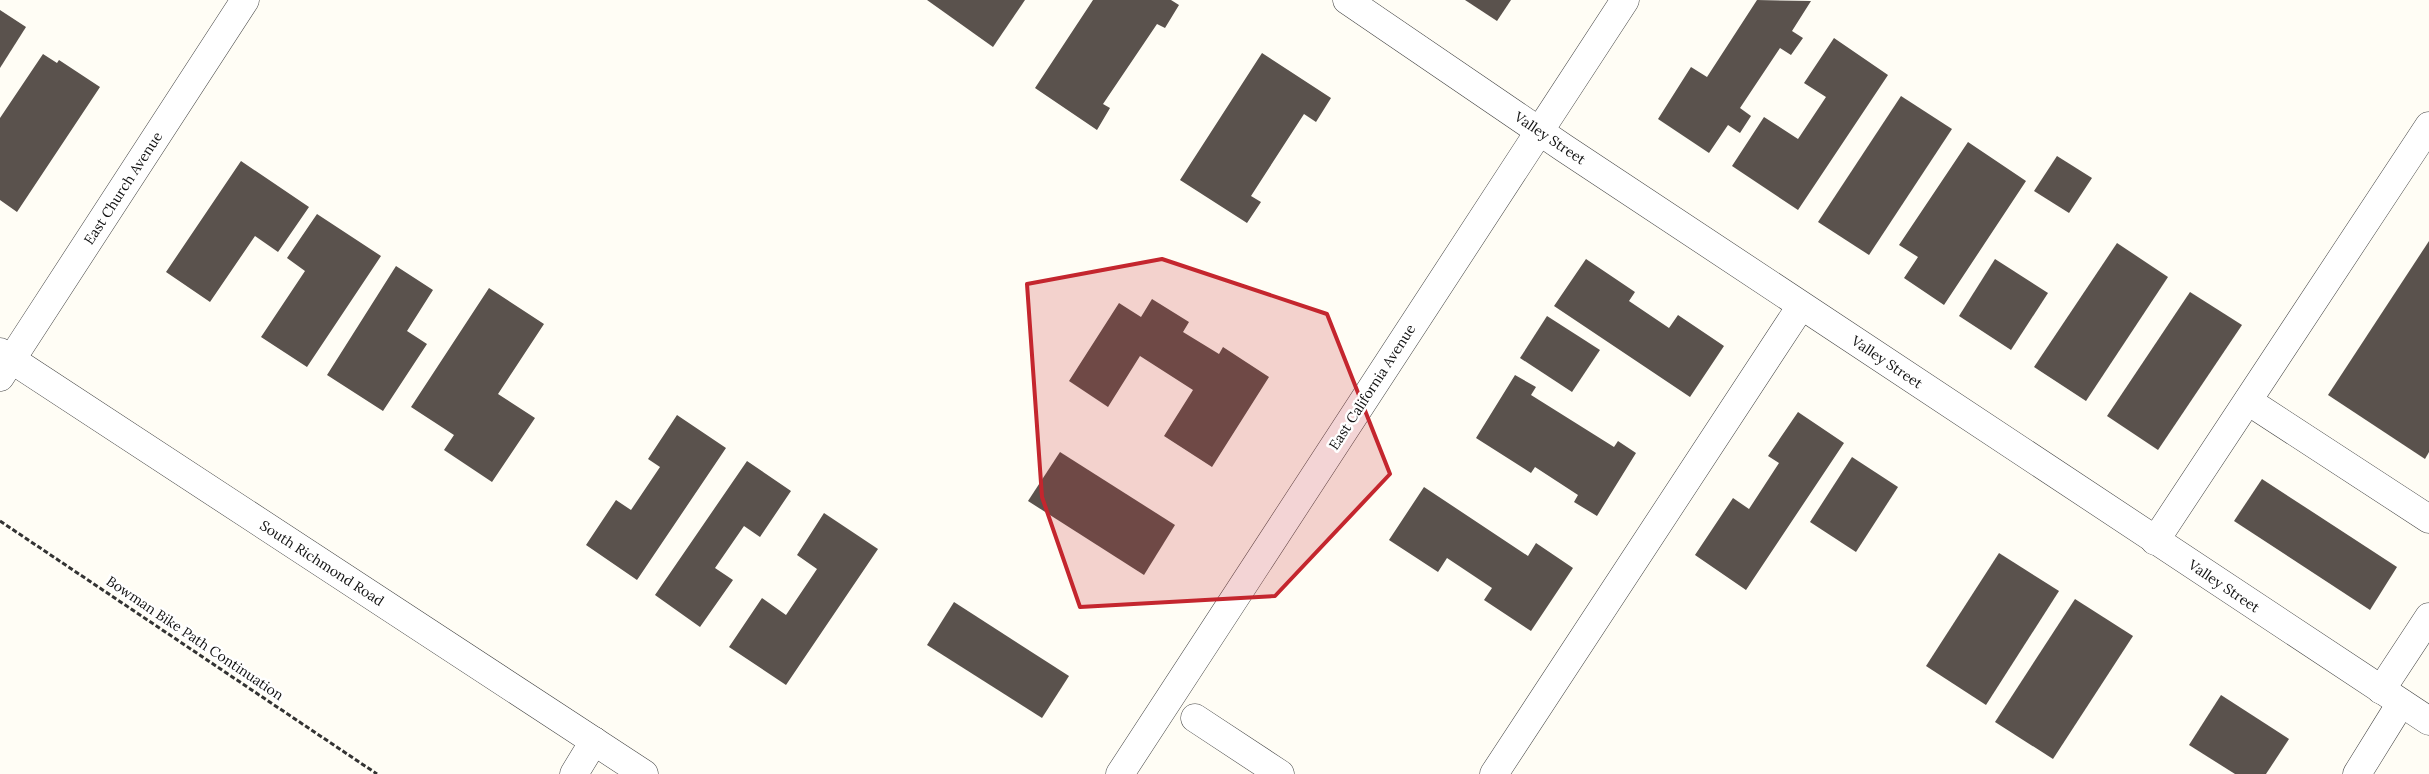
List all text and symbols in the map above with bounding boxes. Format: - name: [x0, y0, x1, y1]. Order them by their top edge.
- street label: Valley Street: [1510, 107, 1589, 169]
- street label: East Church Avenue: [80, 128, 166, 248]
- street label: East California Avenue: [1325, 321, 1420, 453]
- street label: Valley Street: [1847, 331, 1926, 393]
- street label: South Richmond Road: [257, 516, 387, 610]
- street label: Valley Street: [2184, 555, 2263, 617]
- street label: Bowman Bike Path Continuation: [103, 572, 287, 704]

